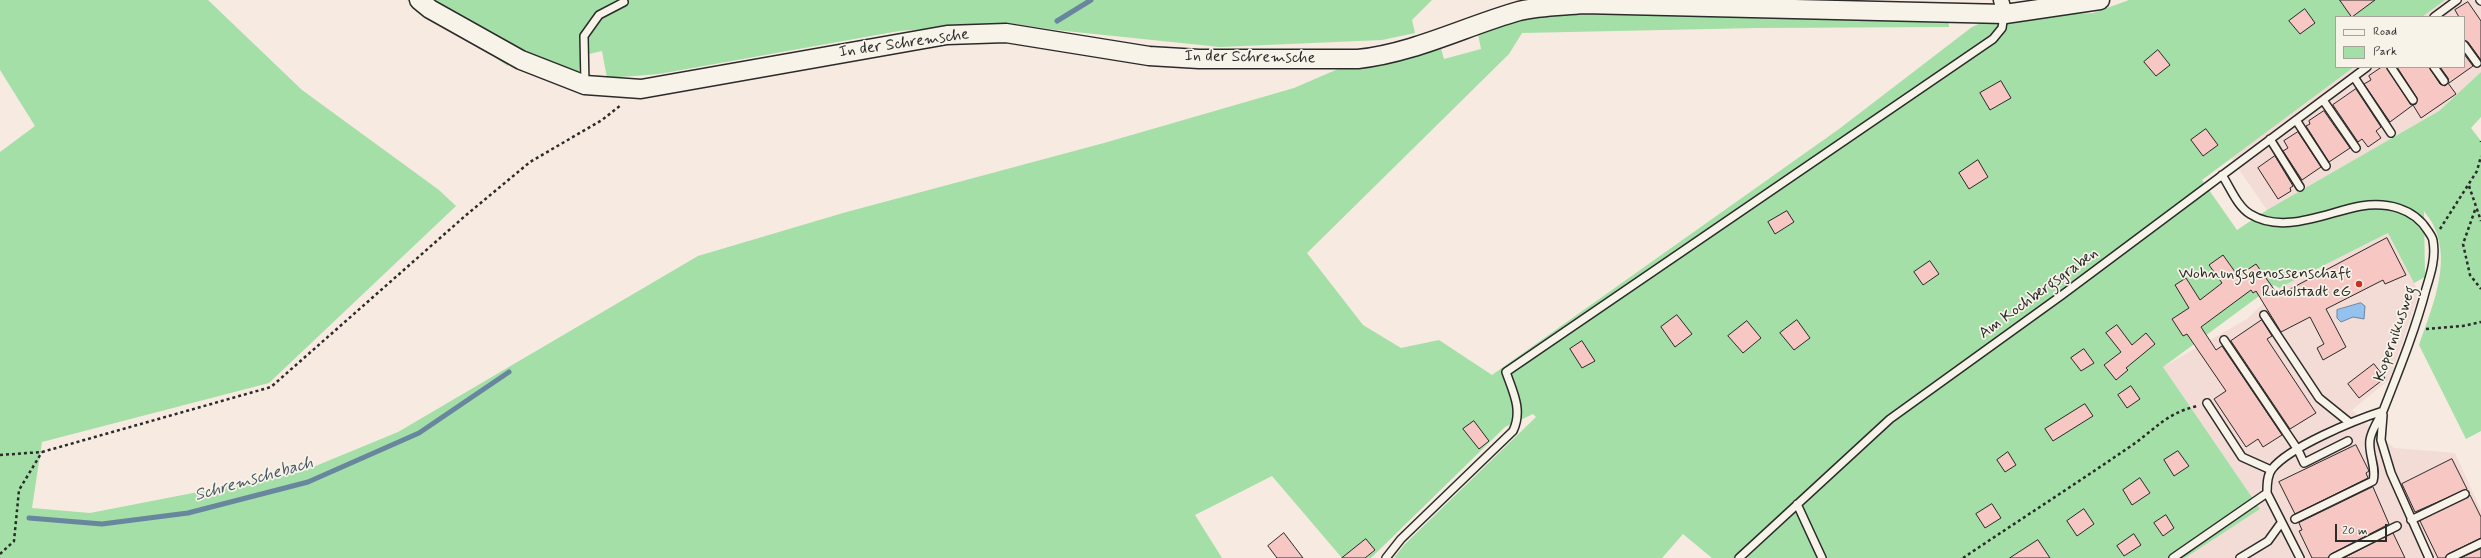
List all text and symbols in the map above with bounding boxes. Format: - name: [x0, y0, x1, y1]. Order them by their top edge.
- legend: [2335, 16, 2465, 68]
- text: Road: [2373, 24, 2397, 40]
- street label: In der Schremsche: [838, 25, 970, 63]
- text: Park: [2373, 44, 2397, 60]
- street label: In der Schremsche: [1184, 47, 1316, 69]
- street label: Am Kochbergsgraben: [1976, 244, 2102, 344]
- place label: Wohnungsgenossenschaft Rudolstadt eG: [2179, 265, 2351, 303]
- marker: Wohnungsgenossenschaft Rudolstadt eG: [2354, 279, 2364, 289]
- street label: Kopernikusweg: [2371, 284, 2421, 384]
- water label: Schremschebach: [192, 453, 316, 507]
- scale bar: [2337, 516, 2389, 542]
- text: 20 m: [2342, 523, 2368, 539]

